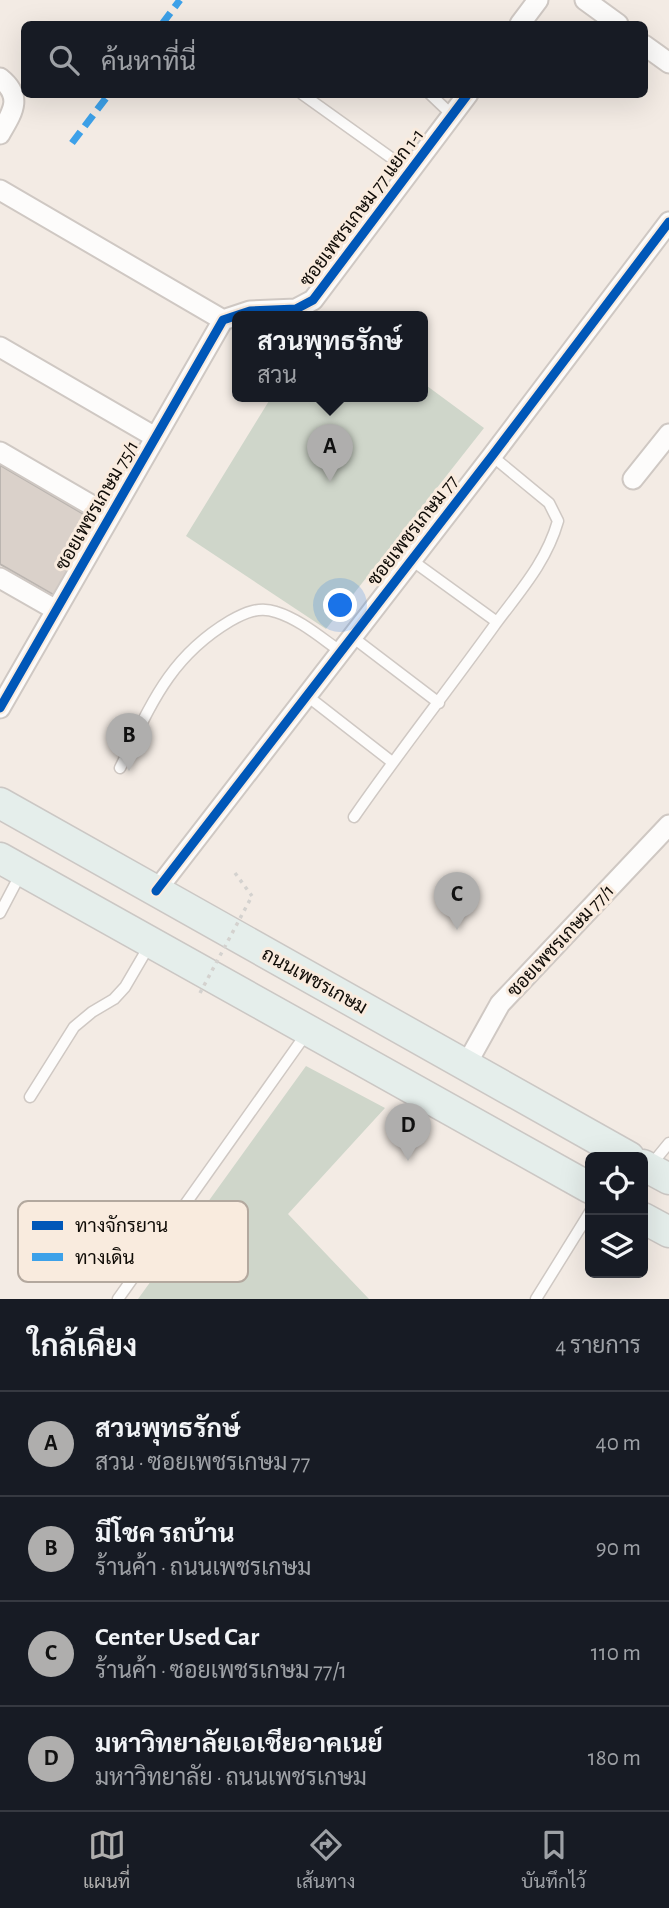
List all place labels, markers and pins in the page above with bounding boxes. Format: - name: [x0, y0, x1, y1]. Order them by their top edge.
- pin: A: [307, 424, 353, 482]
- pin: B: [106, 713, 152, 771]
- pin: C: [434, 872, 480, 930]
- pin: D: [385, 1103, 431, 1161]

